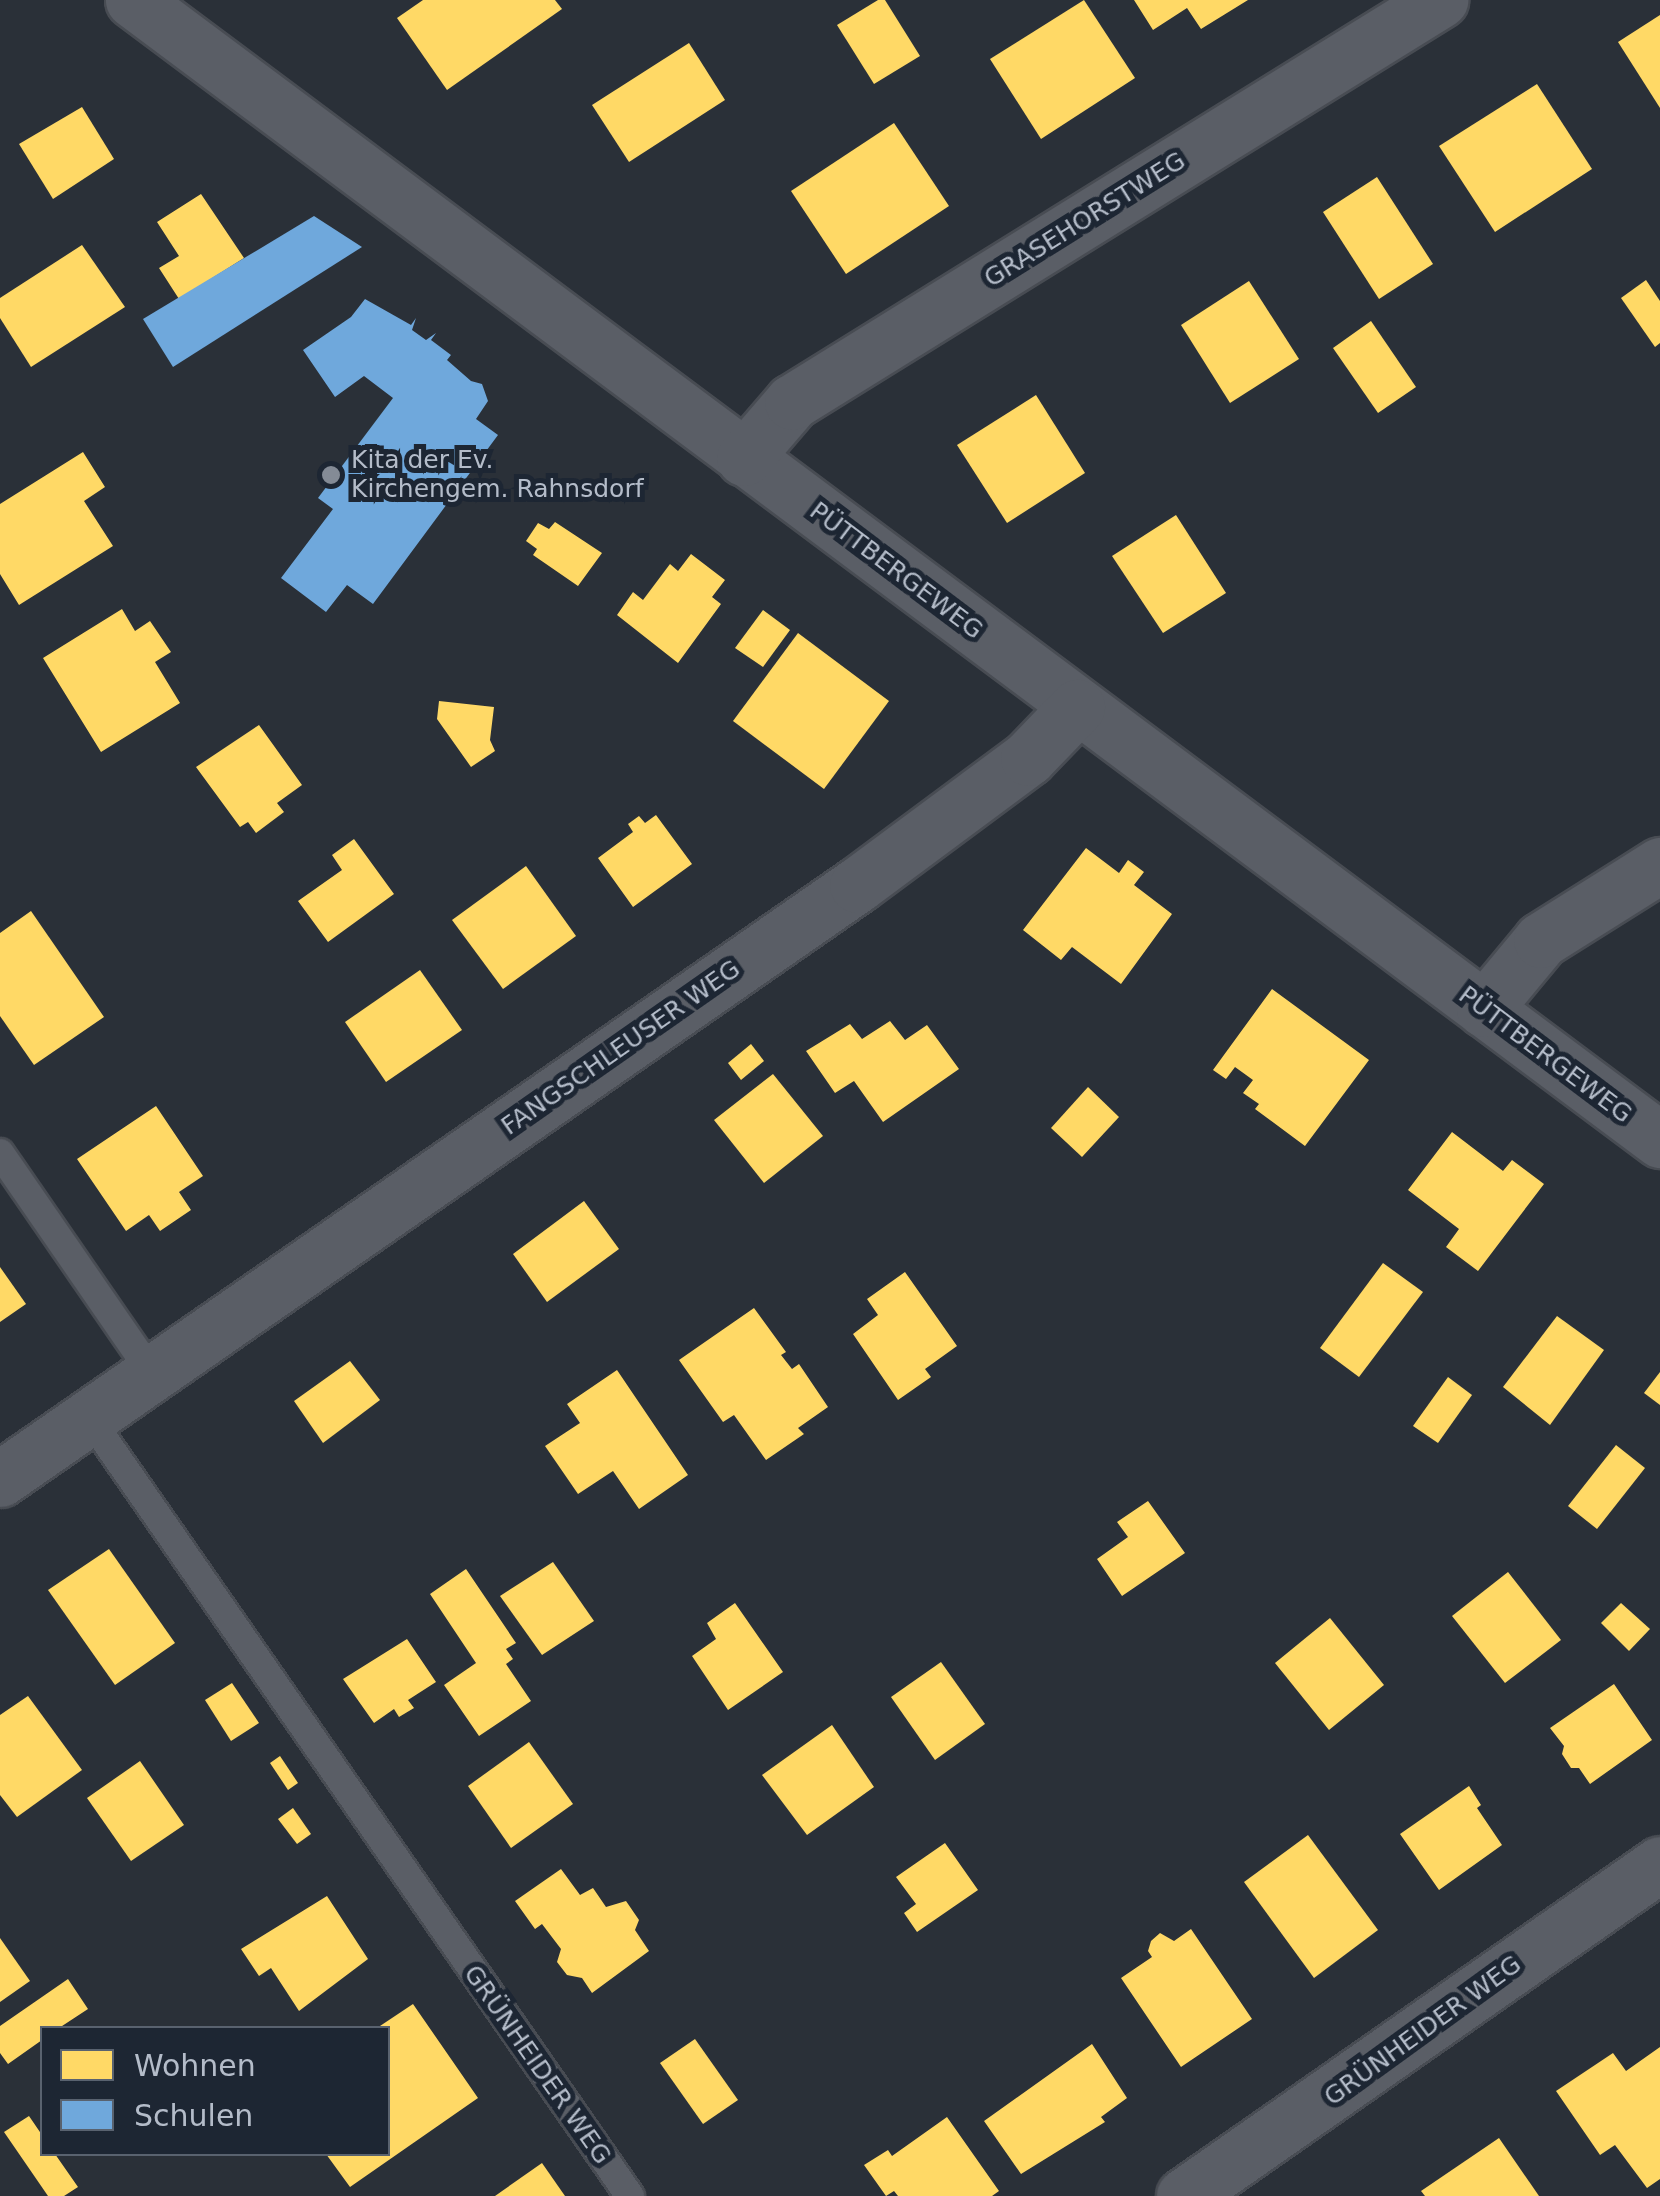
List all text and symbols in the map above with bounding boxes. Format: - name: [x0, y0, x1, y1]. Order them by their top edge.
- street label: GRASEHORSTWEG: [979, 146, 1191, 294]
- place label: Kita der Ev. Kirchengem. Rahnsdorf: [351, 446, 643, 505]
- marker: Kita der Ev. Kirchengem. Rahnsdorf: [320, 464, 342, 486]
- street label: PÜTTBERGEWEG: [804, 496, 988, 646]
- street label: FANGSCHLEUSER WEG: [496, 954, 746, 1142]
- street label: PÜTTBERGEWEG: [1453, 980, 1637, 1130]
- street label: GRÜNHEIDER WEG: [1319, 1950, 1527, 2112]
- street label: GRÜNHEIDER WEG: [457, 1960, 617, 2170]
- legend: [40, 2026, 390, 2156]
- text: Wohnen: [134, 2048, 256, 2083]
- text: Schulen: [134, 2098, 253, 2133]

